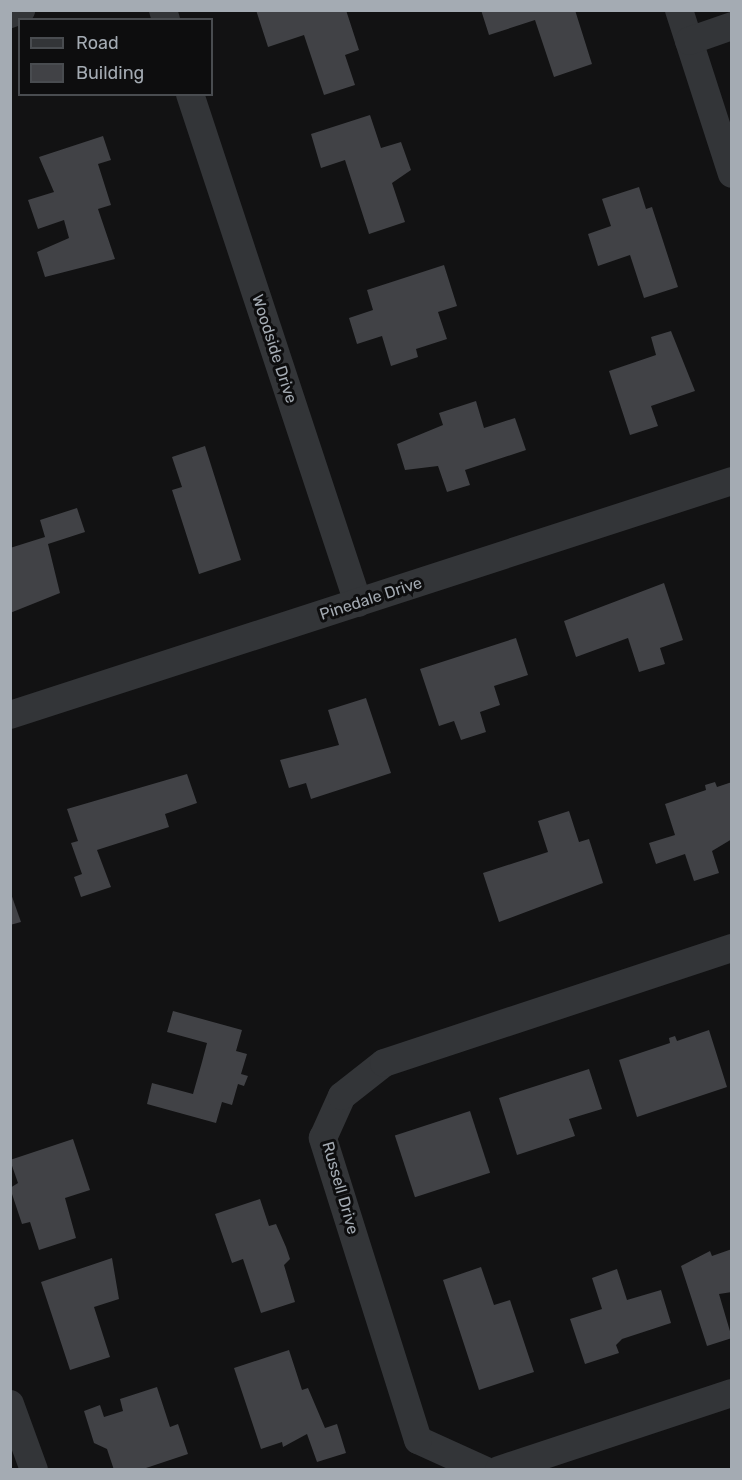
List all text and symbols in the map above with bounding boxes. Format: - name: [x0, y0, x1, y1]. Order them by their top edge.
- legend: [18, 18, 213, 96]
- text: Road: [76, 32, 119, 54]
- text: Building: [76, 62, 144, 84]
- street label: Woodside Drive: [247, 292, 301, 406]
- street label: Pinedale Drive: [317, 573, 425, 625]
- street label: Russell Drive: [318, 1139, 362, 1237]

